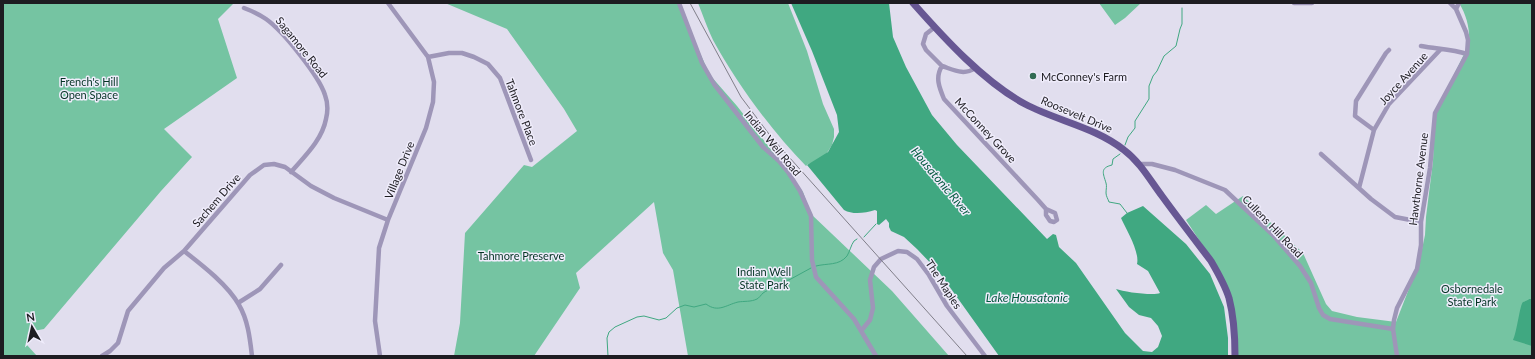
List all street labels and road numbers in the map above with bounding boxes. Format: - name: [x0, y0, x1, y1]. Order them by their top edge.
- street label: Sagamore Road: [273, 14, 331, 80]
- street label: Joyce Avenue: [1376, 49, 1430, 107]
- street label: Tahmore Place: [503, 77, 541, 147]
- street label: Roosevelt Drive: [1039, 93, 1115, 135]
- street label: McConney Grove: [953, 95, 1020, 165]
- street label: Indian Well Road: [742, 108, 804, 178]
- street label: Hawthorne Avenue: [1406, 132, 1430, 226]
- street label: Village Drive: [382, 139, 417, 201]
- street label: Sachem Drive: [189, 170, 243, 229]
- street label: Cullens Hill Road: [1240, 192, 1306, 260]
- street label: The Maples: [923, 257, 965, 311]

